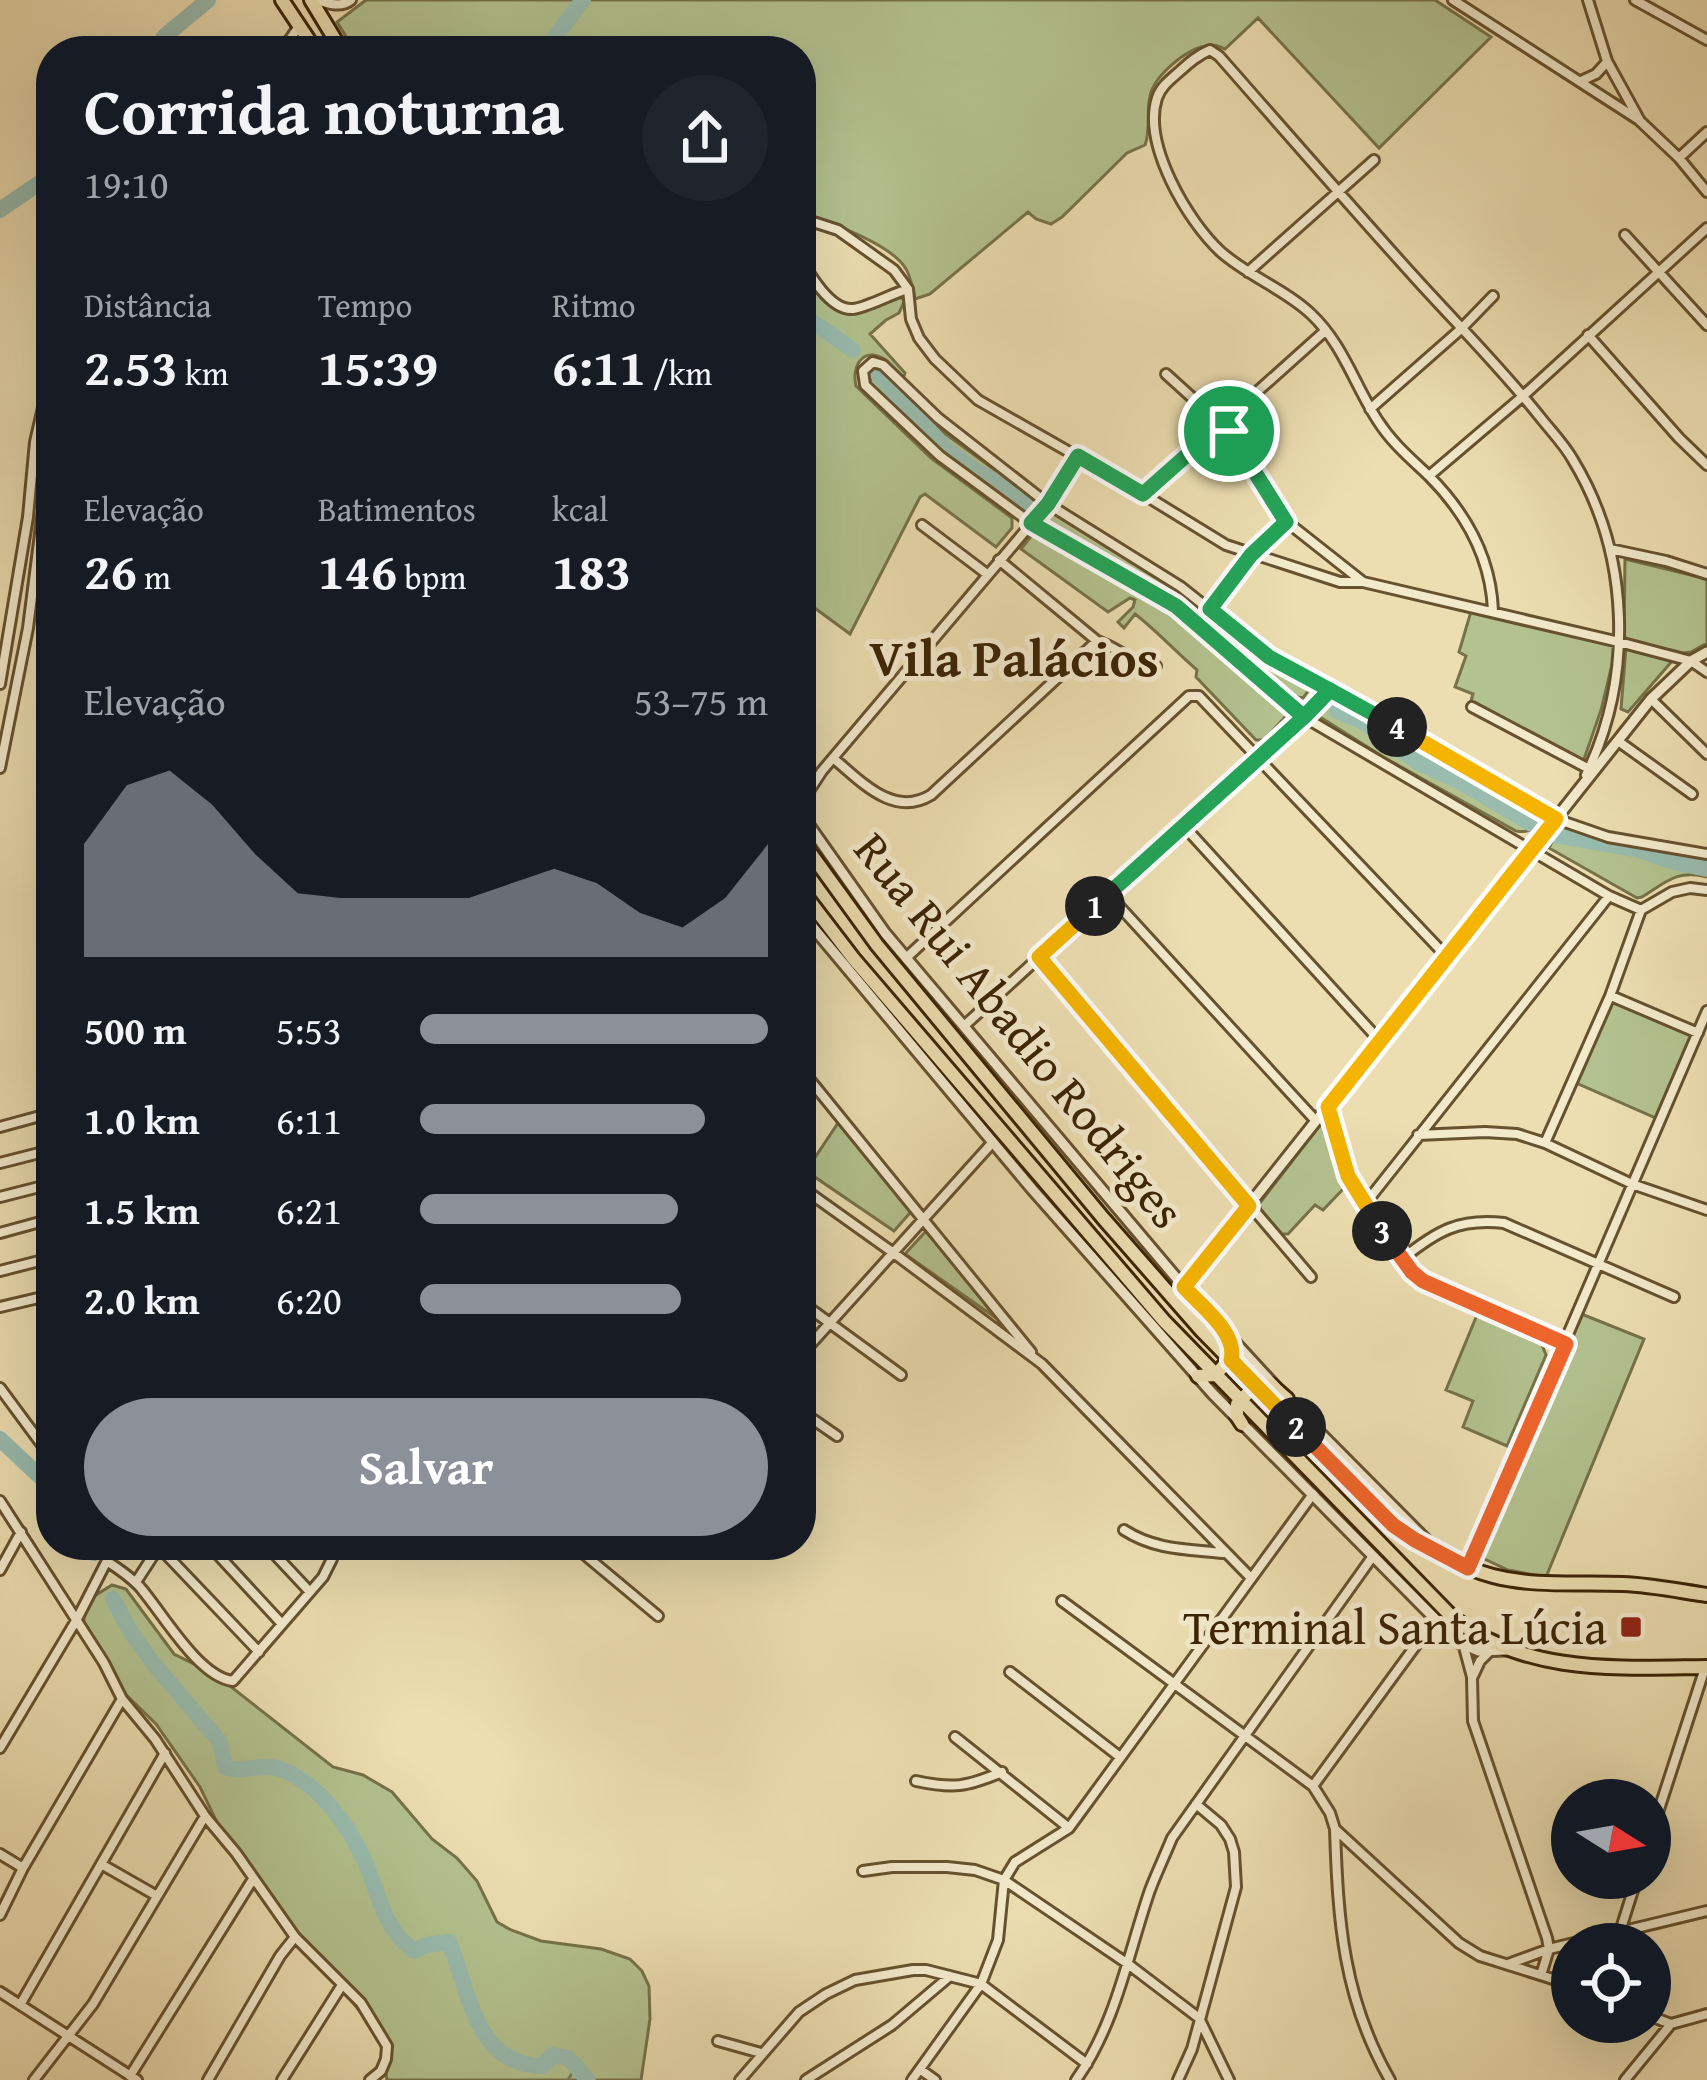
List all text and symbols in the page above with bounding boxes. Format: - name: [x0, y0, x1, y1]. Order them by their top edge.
- text: Corrida noturna: [84, 61, 564, 158]
- button: share: [642, 75, 768, 201]
- text: 19:10: [84, 155, 169, 212]
- text: Distância: [84, 281, 212, 329]
- text: Tempo: [318, 281, 412, 329]
- text: Ritmo: [552, 281, 636, 329]
- text: 2.53: [84, 329, 178, 404]
- text: 15:39: [318, 329, 438, 404]
- text: 6:11: [552, 329, 646, 404]
- text: km: [178, 349, 229, 397]
- text: /km: [646, 349, 712, 397]
- pin: [1178, 380, 1280, 482]
- icon: arrive: [1196, 398, 1262, 464]
- text: Elevação: [84, 485, 204, 533]
- text: Batimentos: [318, 485, 476, 533]
- text: kcal: [552, 485, 608, 533]
- text: 26: [84, 533, 137, 608]
- text: 146: [318, 533, 397, 608]
- text: 183: [552, 533, 631, 608]
- text: m: [137, 553, 171, 601]
- text: bpm: [397, 553, 466, 601]
- district label: Vila Palácios: [869, 620, 1159, 695]
- text: Elevação: [84, 672, 226, 729]
- text: 53–75 m: [634, 672, 768, 729]
- pin: 4: [1367, 697, 1427, 757]
- text: 4: [1388, 703, 1406, 751]
- street label: Rua Rui Abadio Rodriges: [838, 816, 1203, 1243]
- pin: 1: [1065, 876, 1125, 936]
- text: 1: [1086, 882, 1104, 930]
- text: 500 m: [84, 1001, 187, 1058]
- text: 5:53: [276, 1001, 342, 1058]
- text: 1.0 km: [84, 1091, 200, 1148]
- text: 6:11: [276, 1091, 342, 1148]
- text: 1.5 km: [84, 1181, 200, 1238]
- text: 6:21: [276, 1181, 342, 1238]
- pin: 3: [1352, 1201, 1412, 1261]
- text: 3: [1373, 1207, 1391, 1255]
- text: 2.0 km: [84, 1271, 200, 1328]
- text: 6:20: [276, 1271, 342, 1328]
- pin: 2: [1266, 1397, 1326, 1457]
- button: Salvar: [84, 1398, 768, 1536]
- text: 2: [1287, 1403, 1305, 1451]
- place label: Terminal Santa Lúcia: [1183, 1591, 1607, 1662]
- marker: Terminal Santa Lúcia: [1618, 1614, 1644, 1640]
- north arrow: [1551, 1779, 1671, 1899]
- map controls: [1551, 1779, 1671, 2043]
- button: locate: [1551, 1923, 1671, 2043]

